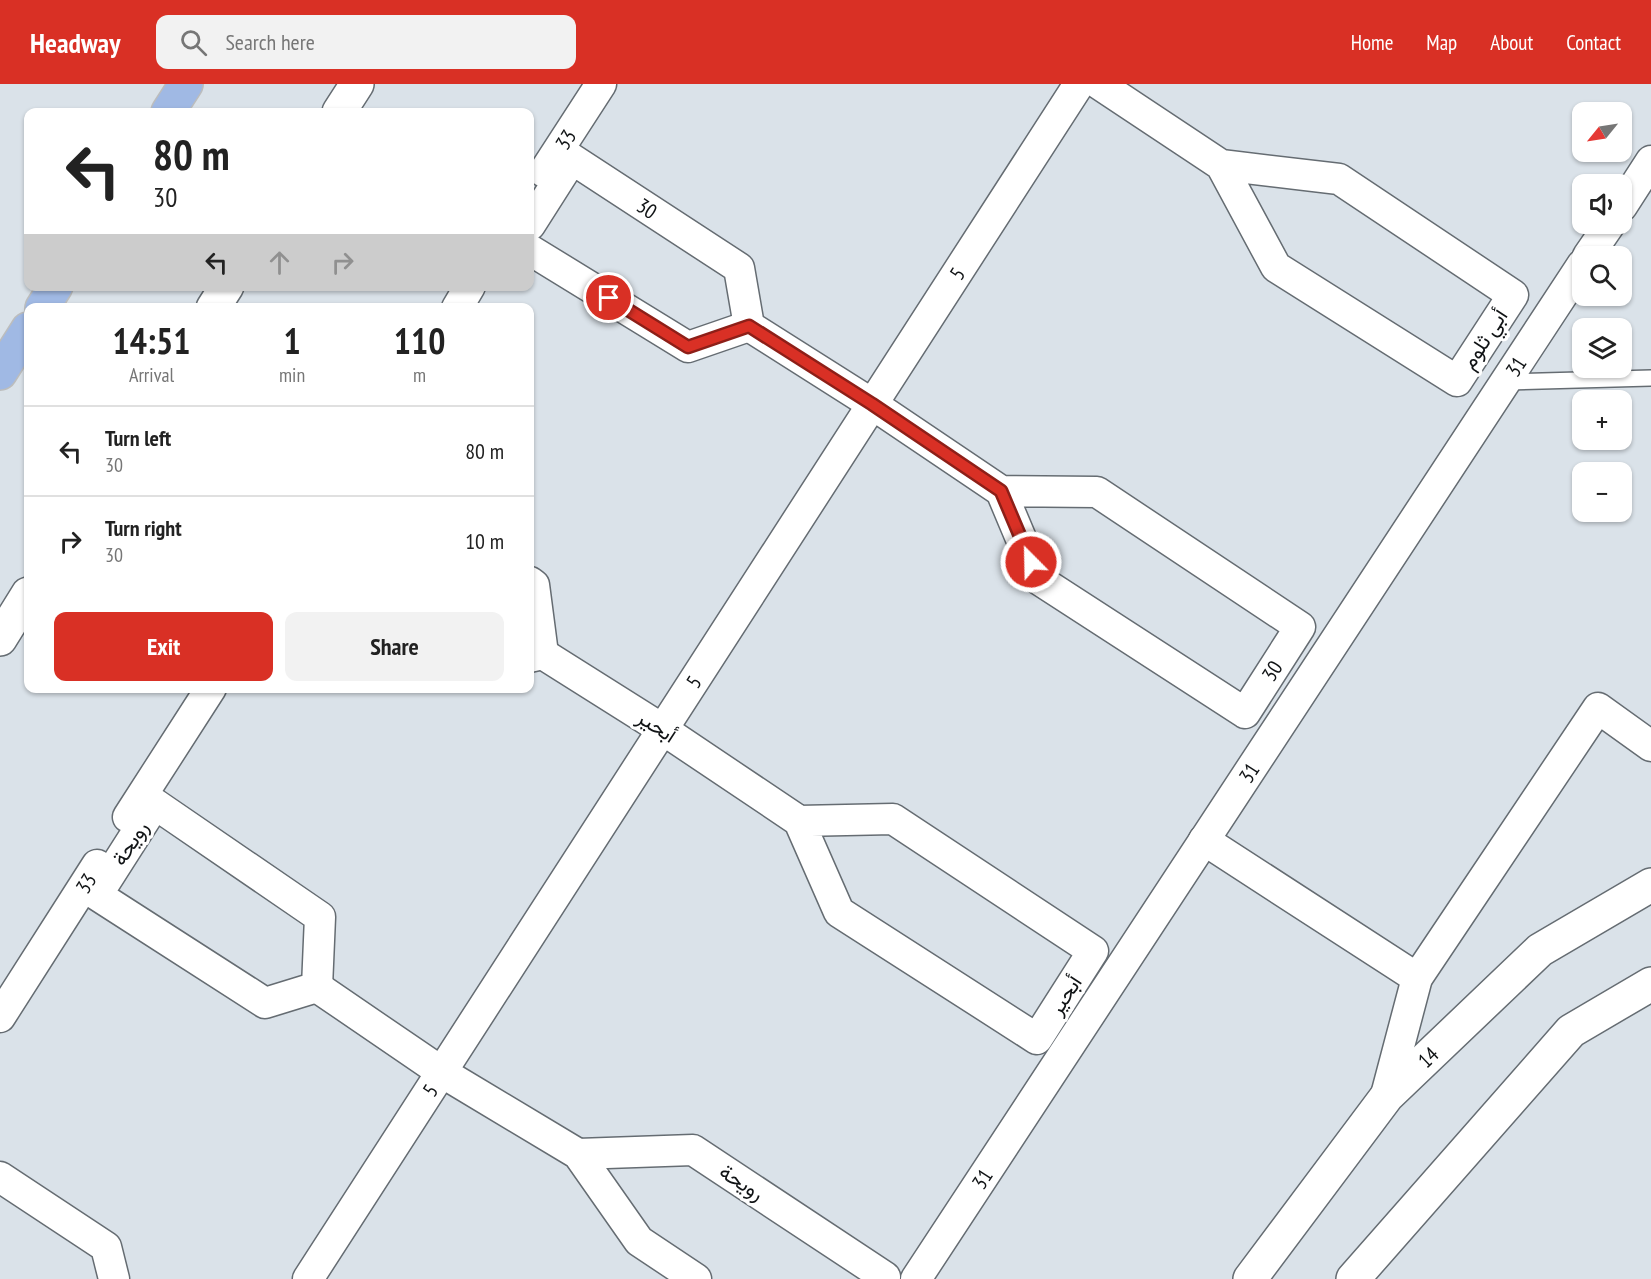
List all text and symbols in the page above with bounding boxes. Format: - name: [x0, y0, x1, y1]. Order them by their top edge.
- search box: [156, 15, 576, 69]
- text: Headway: [30, 24, 120, 61]
- icon: search: [177, 26, 210, 59]
- text: Search here: [225, 28, 315, 56]
- text: Home: [1351, 29, 1393, 56]
- text: Map: [1426, 29, 1457, 56]
- text: About: [1490, 29, 1533, 56]
- text: Contact: [1566, 29, 1621, 56]
- north arrow: [1572, 102, 1632, 162]
- map controls: [1572, 102, 1632, 522]
- street label: 33: [549, 124, 582, 155]
- text: 80 m: [153, 127, 230, 182]
- icon: left: [54, 132, 132, 210]
- button: sound: [1572, 174, 1632, 234]
- text: 30: [153, 180, 177, 214]
- street label: 30: [632, 192, 662, 225]
- icon: left: [200, 246, 233, 279]
- icon: ahead: [263, 246, 296, 279]
- icon: right: [326, 246, 359, 279]
- button: search: [1572, 246, 1632, 306]
- street label: 5: [943, 262, 971, 284]
- pin: [583, 272, 634, 323]
- icon: arrive: [592, 281, 625, 314]
- street label: أبي ثلوم: [1455, 304, 1517, 376]
- text: 14:51: [113, 317, 190, 364]
- text: 1: [283, 317, 301, 364]
- text: 110: [394, 317, 445, 364]
- button: layers: [1572, 318, 1632, 378]
- street label: 31: [1499, 351, 1532, 382]
- text: Arrival: [129, 362, 174, 388]
- text: min: [279, 362, 305, 388]
- text: m: [413, 362, 426, 388]
- button: +: [1572, 390, 1632, 450]
- text: Turn left: [105, 424, 171, 452]
- icon: left: [54, 435, 87, 468]
- text: 80 m: [465, 437, 504, 465]
- text: 30: [105, 452, 123, 478]
- button: −: [1572, 462, 1632, 522]
- text: Turn right: [105, 514, 182, 542]
- icon: right: [54, 525, 87, 558]
- text: 10 m: [465, 527, 504, 555]
- position arrow: [999, 530, 1063, 594]
- text: 30: [105, 542, 123, 568]
- button: Exit: [54, 612, 273, 681]
- button: Share: [285, 612, 504, 681]
- street label: 30: [1256, 656, 1288, 686]
- street label: 5: [680, 670, 707, 693]
- street label: أبحير: [631, 703, 682, 749]
- street label: 31: [1232, 757, 1265, 788]
- street label: رويحة: [106, 816, 154, 870]
- street label: 33: [69, 868, 102, 898]
- street label: أبحير: [1042, 970, 1088, 1021]
- street label: 14: [1412, 1040, 1444, 1073]
- street label: 5: [416, 1079, 444, 1101]
- street label: رويحة: [715, 1158, 769, 1206]
- street label: 31: [965, 1163, 998, 1194]

